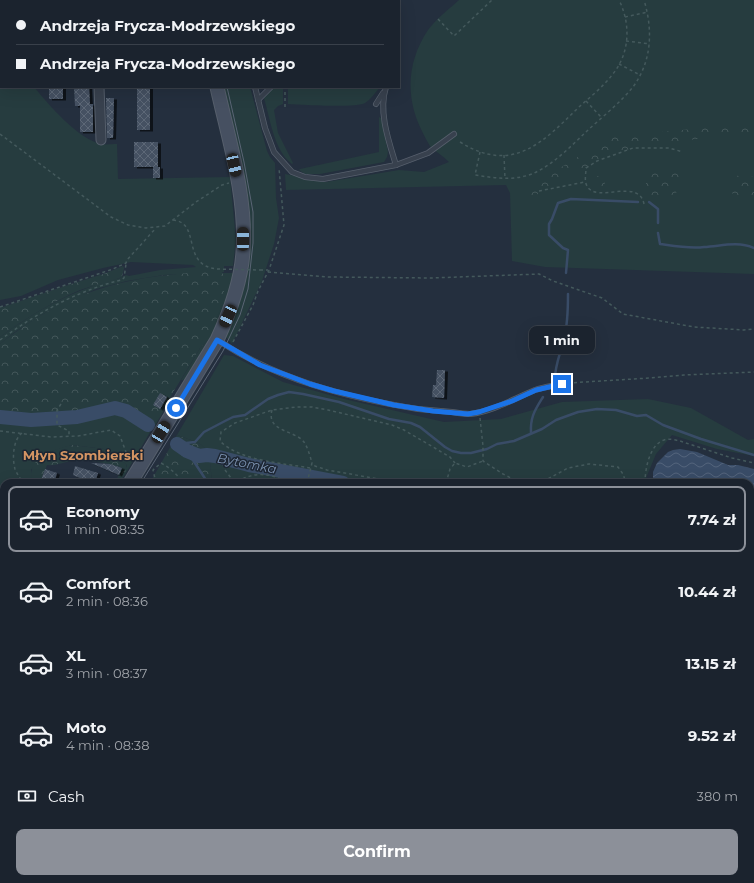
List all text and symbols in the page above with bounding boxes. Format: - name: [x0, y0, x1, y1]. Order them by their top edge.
- text: Andrzeja Frycza-Modrzewskiego: [40, 16, 295, 35]
- text: Andrzeja Frycza-Modrzewskiego: [40, 54, 295, 73]
- car: [225, 152, 243, 178]
- car: [237, 227, 249, 251]
- car: [217, 303, 239, 329]
- callout: 1 min: [529, 326, 595, 354]
- text: 1 min: [544, 332, 580, 348]
- route end: [553, 375, 571, 393]
- route start: [167, 399, 185, 417]
- car: [150, 419, 172, 445]
- district label: Młyn Szombierski: [23, 447, 143, 463]
- water label: Bytomka: [216, 449, 278, 477]
- icon: car: [18, 501, 54, 537]
- text: Economy: [66, 502, 139, 521]
- text: 7.74 zł: [688, 510, 736, 529]
- text: 1 min · 08:35: [66, 521, 144, 537]
- icon: car: [18, 573, 54, 609]
- text: Comfort: [66, 574, 131, 593]
- text: 10.44 zł: [678, 582, 736, 601]
- text: 2 min · 08:36: [66, 593, 148, 609]
- icon: car: [18, 645, 54, 681]
- text: XL: [66, 646, 85, 665]
- text: 13.15 zł: [685, 654, 736, 673]
- text: 3 min · 08:37: [66, 665, 147, 681]
- icon: car: [18, 717, 54, 753]
- text: Moto: [66, 718, 106, 737]
- text: 9.52 zł: [688, 726, 736, 745]
- text: 4 min · 08:38: [66, 737, 149, 753]
- icon: cash: [16, 785, 38, 807]
- text: Cash: [48, 787, 85, 806]
- text: 380 m: [697, 788, 738, 804]
- button: Confirm: [16, 829, 738, 875]

